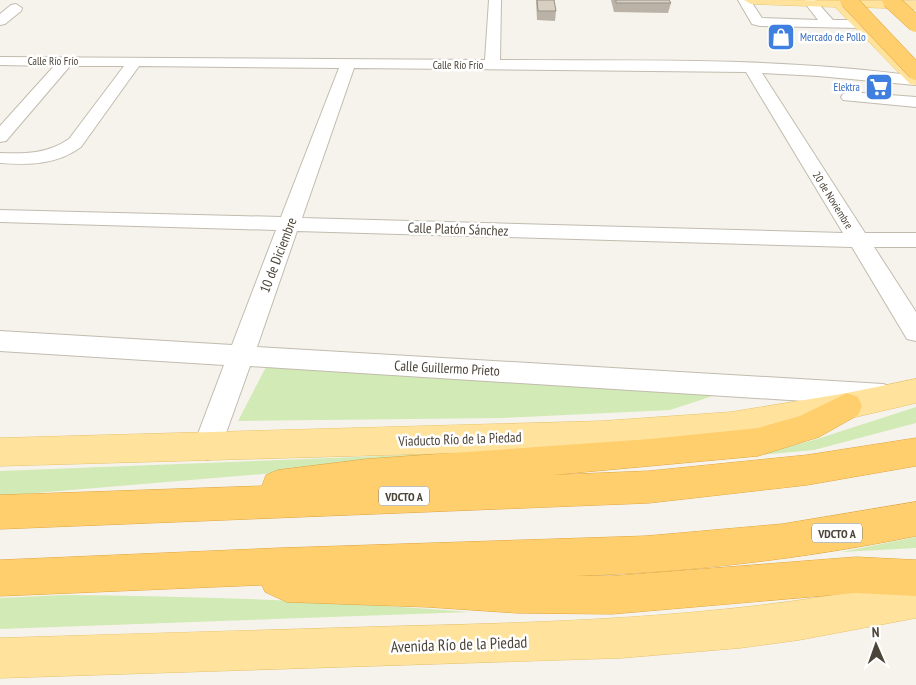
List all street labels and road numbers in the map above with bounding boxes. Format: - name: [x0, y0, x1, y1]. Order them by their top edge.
- street label: Calle Río Frío: [28, 54, 79, 68]
- street label: Calle Río Frío: [433, 58, 484, 72]
- street label: 20 de Noviembre: [810, 169, 856, 232]
- street label: 10 de Diciembre: [255, 215, 301, 295]
- street label: Calle Platón Sánchez: [407, 218, 509, 240]
- street label: Calle Guillermo Prieto: [394, 356, 500, 380]
- street label: Viaducto Río de la Piedad: [397, 428, 522, 450]
- road number: VDCTO A: [379, 486, 429, 506]
- road number: VDCTO A: [812, 524, 862, 542]
- street label: Avenida Río de la Piedad: [390, 632, 528, 656]

